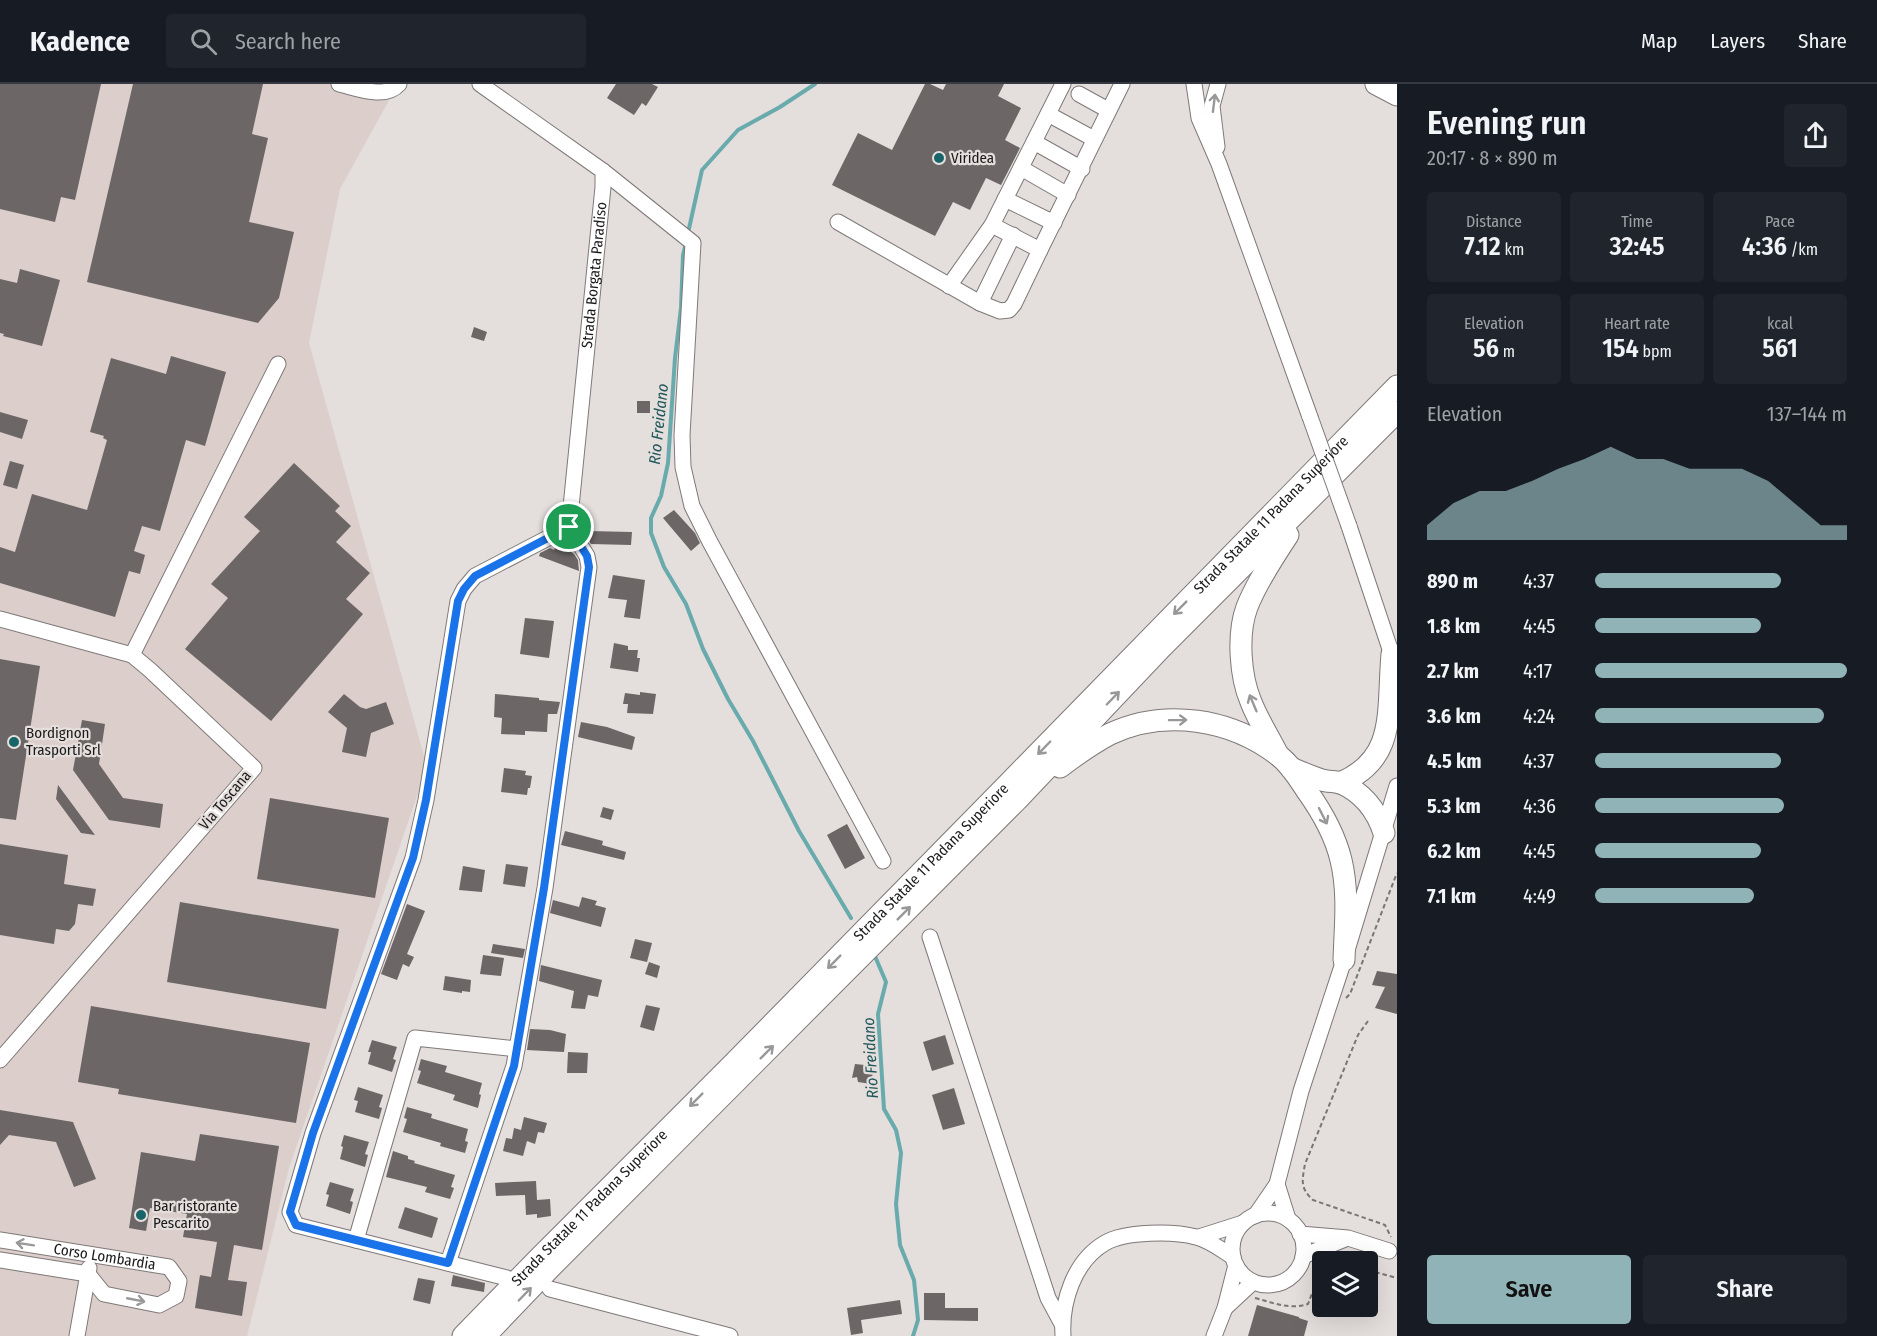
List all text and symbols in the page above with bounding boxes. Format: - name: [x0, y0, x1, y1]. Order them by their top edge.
- search box: [166, 14, 586, 68]
- text: Kadence: [30, 25, 130, 58]
- icon: search: [187, 25, 220, 58]
- text: Search here: [235, 28, 341, 55]
- text: Map: [1641, 28, 1677, 54]
- text: Layers: [1710, 28, 1765, 54]
- text: Share: [1798, 28, 1847, 54]
- one-way arrow: [1209, 94, 1220, 113]
- text: Evening run: [1427, 103, 1587, 143]
- button: share: [1784, 104, 1847, 167]
- text: 20:17 · 8 × 890 m: [1427, 146, 1558, 170]
- place label: Viridea: [951, 149, 994, 167]
- marker: Viridea: [932, 151, 946, 165]
- street label: Strada Borgata Paradiso: [578, 201, 610, 349]
- text: Distance: [1466, 212, 1522, 231]
- text: Time: [1621, 212, 1653, 231]
- text: Pace: [1765, 212, 1795, 231]
- text: 7.12: [1464, 231, 1501, 262]
- text: 32:45: [1609, 231, 1665, 262]
- text: 4:36: [1742, 231, 1787, 262]
- text: km: [1501, 240, 1524, 259]
- text: /km: [1787, 240, 1818, 259]
- text: Elevation: [1464, 314, 1524, 333]
- text: Heart rate: [1604, 314, 1670, 333]
- text: kcal: [1767, 314, 1793, 333]
- text: 56: [1473, 333, 1499, 364]
- text: 154: [1602, 333, 1639, 364]
- text: 561: [1762, 333, 1798, 364]
- text: m: [1499, 342, 1515, 361]
- text: bpm: [1639, 342, 1672, 361]
- water label: Rio Freidano: [645, 383, 672, 466]
- text: Elevation: [1427, 402, 1502, 426]
- text: 137–144 m: [1767, 402, 1847, 426]
- street label: Strada Statale 11 Padana Superiore: [1190, 432, 1352, 597]
- pin: [543, 501, 594, 552]
- icon: arrive: [552, 510, 585, 543]
- text: 890 m: [1427, 569, 1478, 593]
- text: 4:37: [1523, 569, 1554, 593]
- one-way arrow: [1172, 600, 1187, 615]
- text: 1.8 km: [1427, 614, 1480, 638]
- text: 4:45: [1523, 614, 1555, 638]
- text: 2.7 km: [1427, 659, 1479, 683]
- text: 4:17: [1523, 659, 1552, 683]
- one-way arrow: [1106, 691, 1121, 706]
- one-way arrow: [1246, 694, 1257, 712]
- text: 3.6 km: [1427, 704, 1481, 728]
- text: 4:24: [1523, 704, 1555, 728]
- one-way arrow: [1168, 714, 1188, 726]
- place label: Bordignon Trasporti Srl: [26, 724, 101, 759]
- marker: Bordignon Trasporti Srl: [7, 735, 21, 749]
- one-way arrow: [1036, 740, 1051, 755]
- text: 4.5 km: [1427, 749, 1481, 773]
- text: 4:37: [1523, 749, 1554, 773]
- street label: Via Toscana: [195, 767, 255, 833]
- street label: Strada Statale 11 Padana Superiore: [850, 780, 1012, 945]
- text: 5.3 km: [1427, 794, 1481, 818]
- text: 4:36: [1523, 794, 1556, 818]
- one-way arrow: [1318, 807, 1330, 825]
- text: 6.2 km: [1427, 839, 1481, 863]
- text: 4:45: [1523, 839, 1555, 863]
- text: 7.1 km: [1427, 884, 1476, 908]
- text: 4:49: [1523, 884, 1556, 908]
- one-way arrow: [896, 905, 911, 920]
- one-way arrow: [826, 954, 841, 969]
- water label: Rio Freidano: [859, 1017, 882, 1099]
- one-way arrow: [759, 1044, 774, 1059]
- one-way arrow: [689, 1093, 704, 1108]
- street label: Strada Statale 11 Padana Superiore: [508, 1126, 671, 1290]
- place label: Bar ristorante Pescarito: [153, 1197, 237, 1232]
- marker: Bar ristorante Pescarito: [134, 1208, 148, 1222]
- one-way arrow: [16, 1238, 35, 1249]
- street label: Corso Lombardia: [52, 1240, 157, 1274]
- map controls: [1312, 1251, 1378, 1317]
- button: layers: [1312, 1251, 1378, 1317]
- button: Save: [1427, 1255, 1631, 1324]
- button: Share: [1643, 1255, 1847, 1324]
- one-way arrow: [518, 1286, 533, 1301]
- one-way arrow: [126, 1295, 146, 1306]

